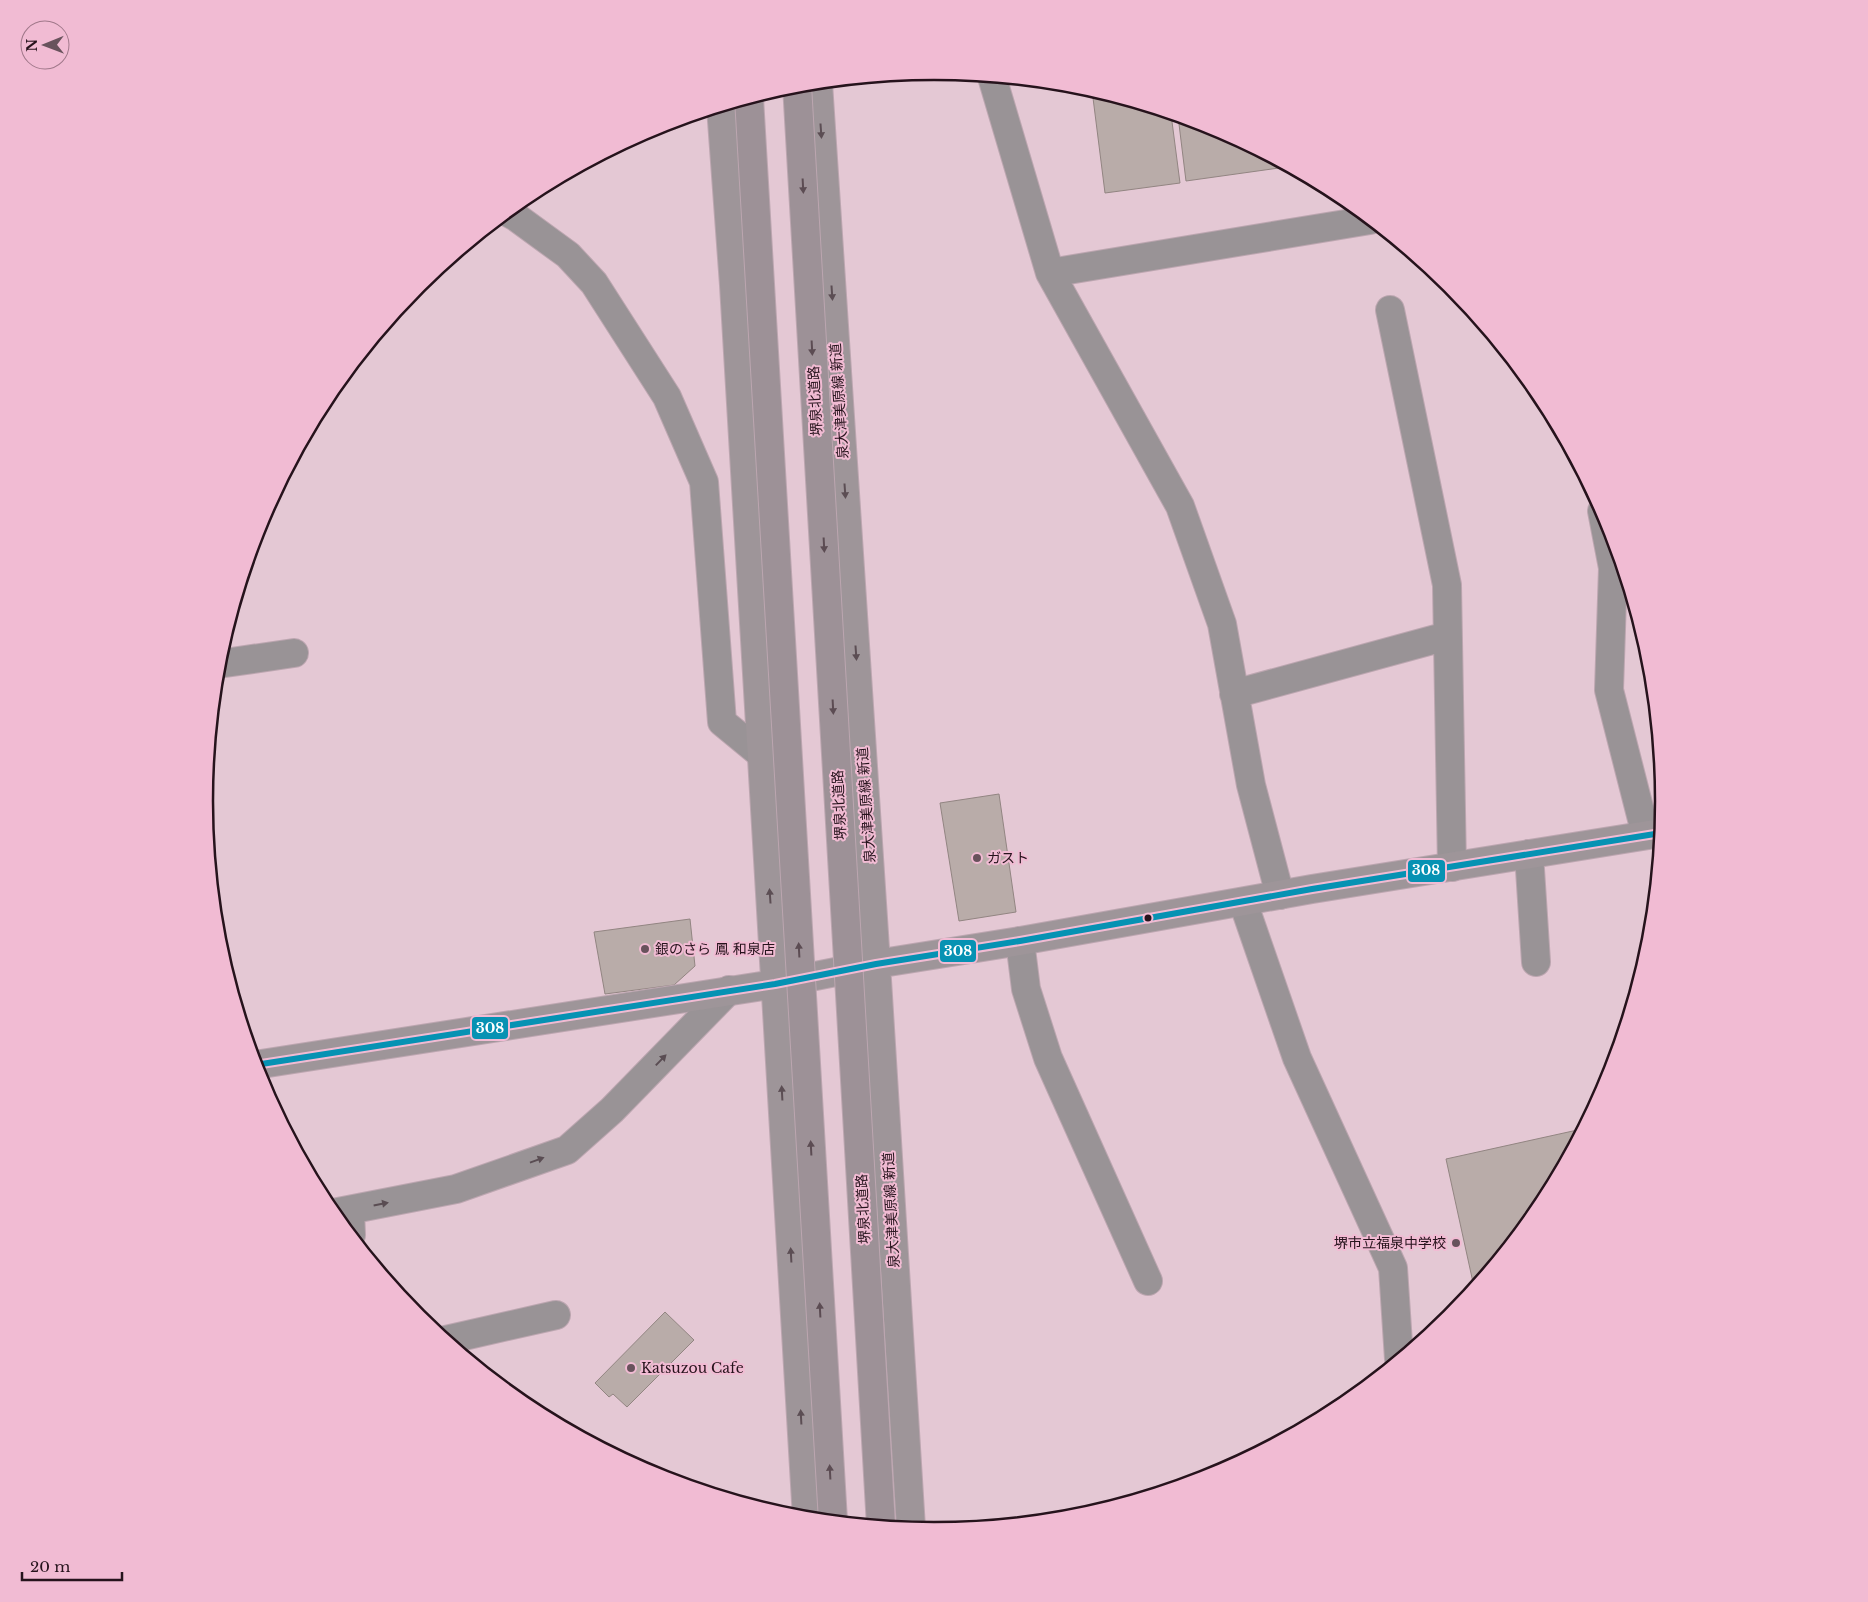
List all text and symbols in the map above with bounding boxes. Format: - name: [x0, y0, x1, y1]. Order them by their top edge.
- north arrow: [20, 20, 70, 70]
- text: N: [23, 38, 41, 52]
- one-way arrow: [818, 124, 826, 140]
- one-way arrow: [799, 178, 807, 194]
- one-way arrow: [828, 286, 836, 302]
- one-way arrow: [809, 340, 817, 356]
- street label: 泉大津美原線 新道: [826, 342, 852, 460]
- street label: 堺泉北道路: [804, 366, 826, 436]
- one-way arrow: [841, 483, 849, 499]
- one-way arrow: [820, 537, 828, 553]
- one-way arrow: [852, 645, 860, 661]
- one-way arrow: [830, 700, 838, 716]
- street label: 泉大津美原線 新道: [853, 746, 879, 864]
- street label: 堺泉北道路: [828, 770, 850, 840]
- place label: ガスト: [987, 849, 1029, 867]
- marker: ガスト: [971, 852, 983, 864]
- line badge: 308: [1407, 859, 1446, 883]
- text: 308: [1412, 861, 1440, 879]
- one-way arrow: [766, 887, 774, 903]
- unlabelled marker: [1143, 913, 1153, 923]
- line badge: 308: [939, 939, 977, 963]
- place label: 銀のさら 鳳 和泉店: [655, 940, 775, 958]
- one-way arrow: [795, 942, 803, 958]
- text: 308: [944, 942, 972, 960]
- marker: 銀のさら 鳳 和泉店: [639, 943, 651, 955]
- line badge: 308: [471, 1016, 509, 1040]
- text: 308: [476, 1019, 504, 1037]
- one-way arrow: [655, 1054, 667, 1066]
- one-way arrow: [777, 1084, 785, 1100]
- one-way arrow: [806, 1139, 814, 1155]
- street label: 泉大津美原線 新道: [879, 1152, 903, 1268]
- one-way arrow: [530, 1156, 545, 1164]
- street label: 堺泉北道路: [852, 1174, 874, 1244]
- one-way arrow: [373, 1200, 388, 1208]
- place label: 堺市立福泉中学校: [1334, 1234, 1446, 1252]
- marker: 堺市立福泉中学校: [1450, 1237, 1462, 1249]
- one-way arrow: [787, 1247, 795, 1263]
- one-way arrow: [816, 1302, 824, 1318]
- place label: Katsuzou Cafe: [641, 1359, 744, 1377]
- marker: Katsuzou Cafe: [625, 1362, 637, 1374]
- one-way arrow: [797, 1409, 805, 1425]
- one-way arrow: [825, 1464, 833, 1480]
- scale bar: [22, 1550, 122, 1582]
- text: 20 m: [30, 1557, 70, 1576]

